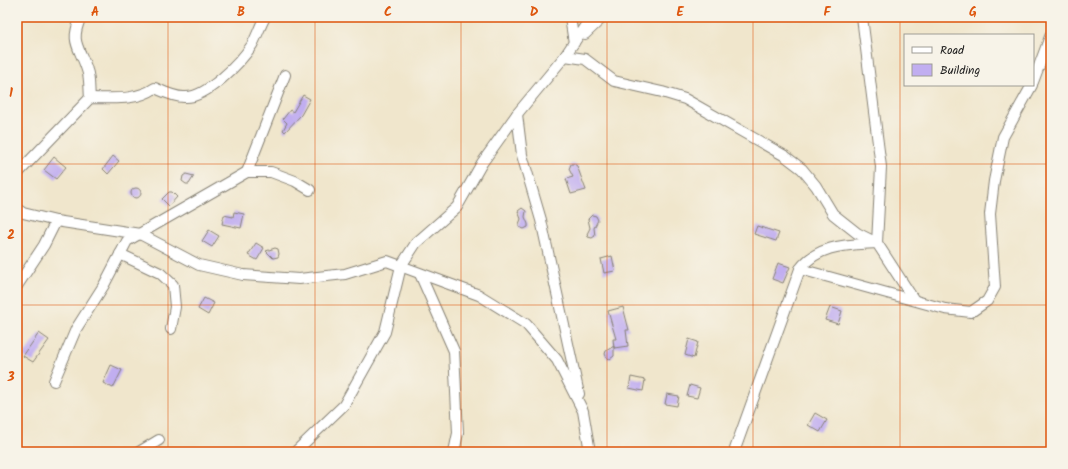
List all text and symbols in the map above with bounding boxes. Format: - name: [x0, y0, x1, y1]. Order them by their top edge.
- text: A: [91, 2, 99, 23]
- text: B: [237, 2, 245, 23]
- text: C: [384, 2, 392, 23]
- text: D: [530, 2, 539, 23]
- text: E: [676, 2, 684, 23]
- text: F: [823, 2, 831, 23]
- text: G: [969, 2, 977, 23]
- legend: [904, 34, 1034, 86]
- text: Road: [940, 41, 965, 60]
- text: Building: [940, 61, 980, 80]
- text: 1: [9, 83, 13, 104]
- text: 2: [7, 225, 15, 246]
- text: 3: [6, 367, 15, 388]

